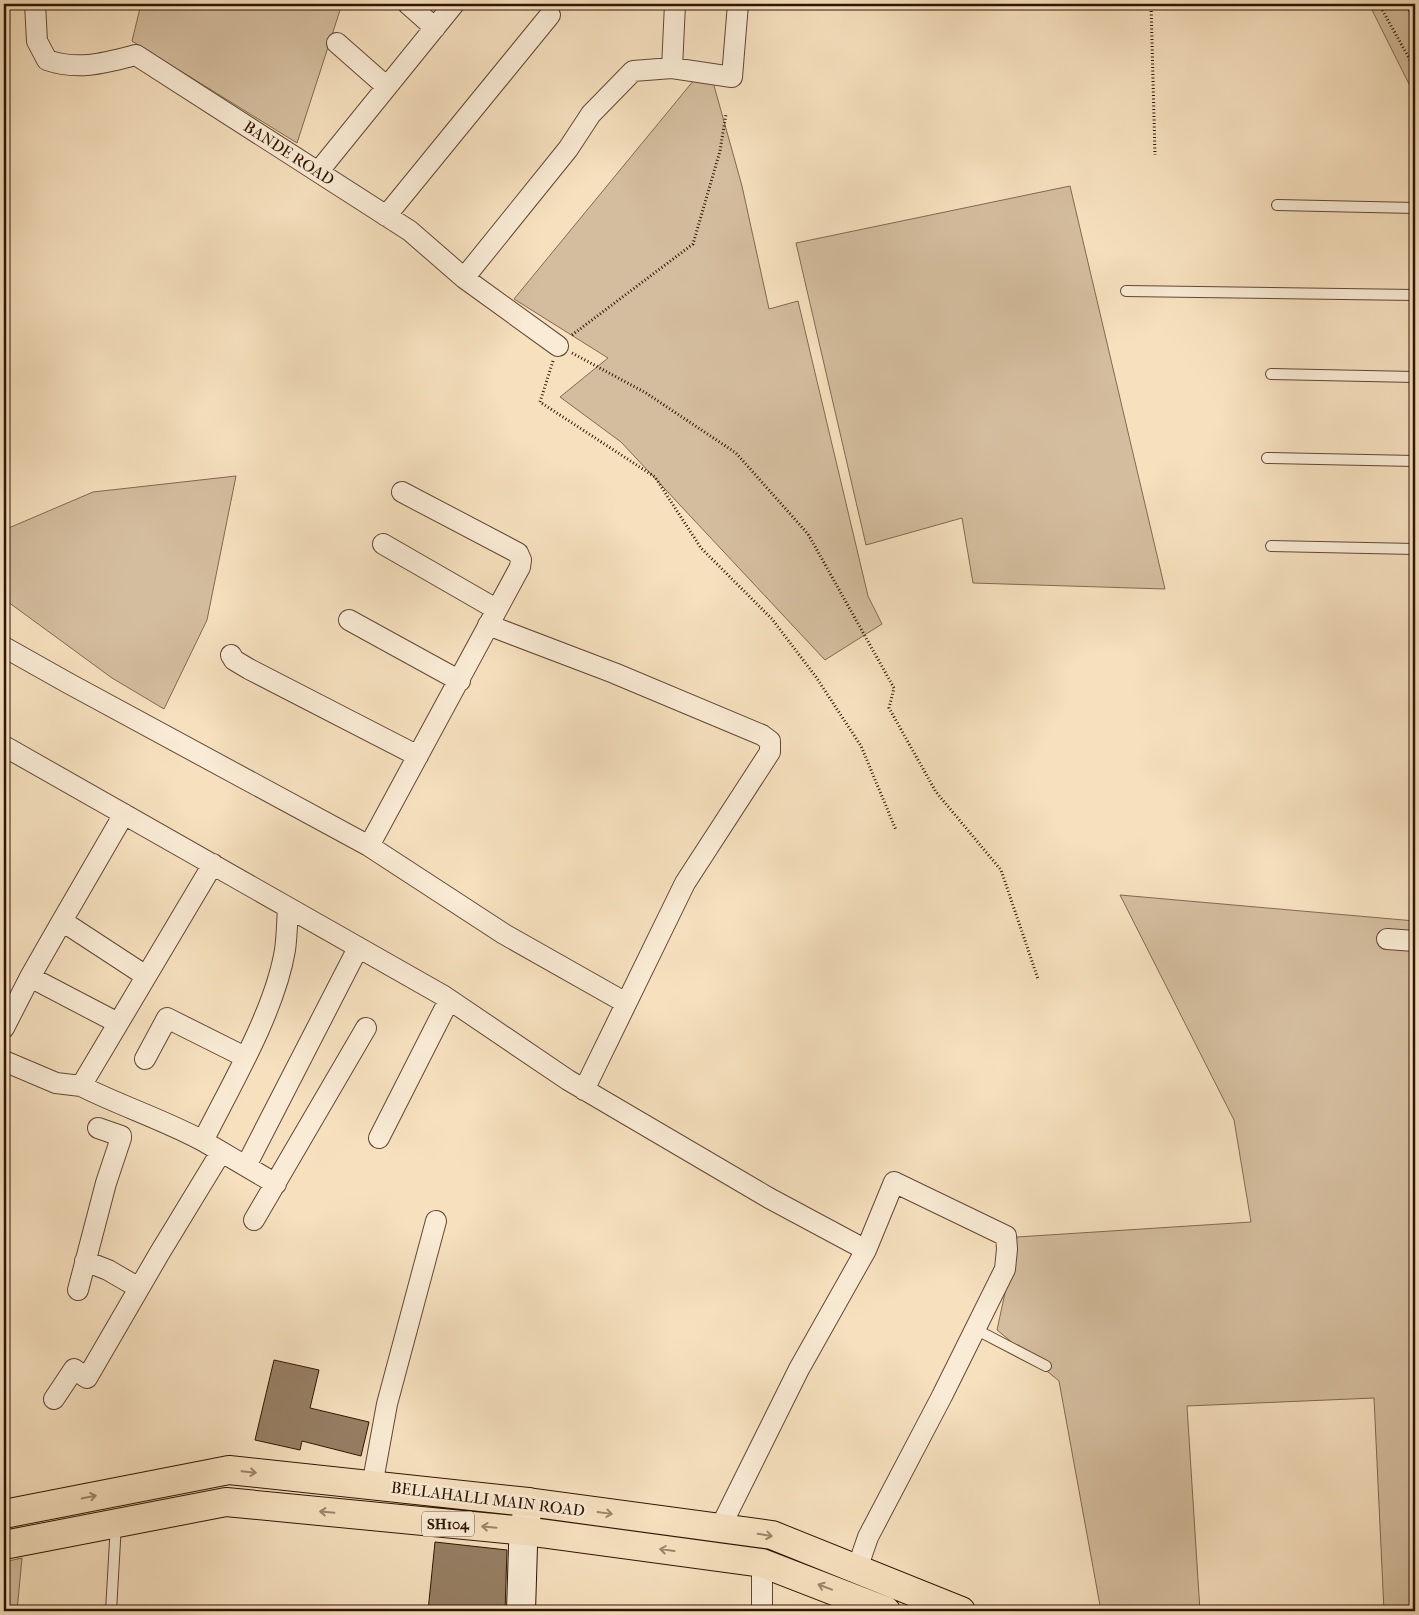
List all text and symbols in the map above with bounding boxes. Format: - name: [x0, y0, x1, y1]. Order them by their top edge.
- street label: BANDE ROAD: [240, 117, 338, 189]
- one-way arrow: [241, 1467, 257, 1477]
- street label: BELLAHALLI MAIN ROAD: [390, 1478, 586, 1520]
- one-way arrow: [81, 1492, 97, 1501]
- one-way arrow: [319, 1507, 335, 1517]
- one-way arrow: [596, 1508, 612, 1518]
- road number: SH104: [422, 1512, 474, 1536]
- one-way arrow: [481, 1523, 497, 1532]
- one-way arrow: [757, 1530, 773, 1540]
- one-way arrow: [660, 1545, 676, 1555]
- one-way arrow: [817, 1582, 833, 1591]

